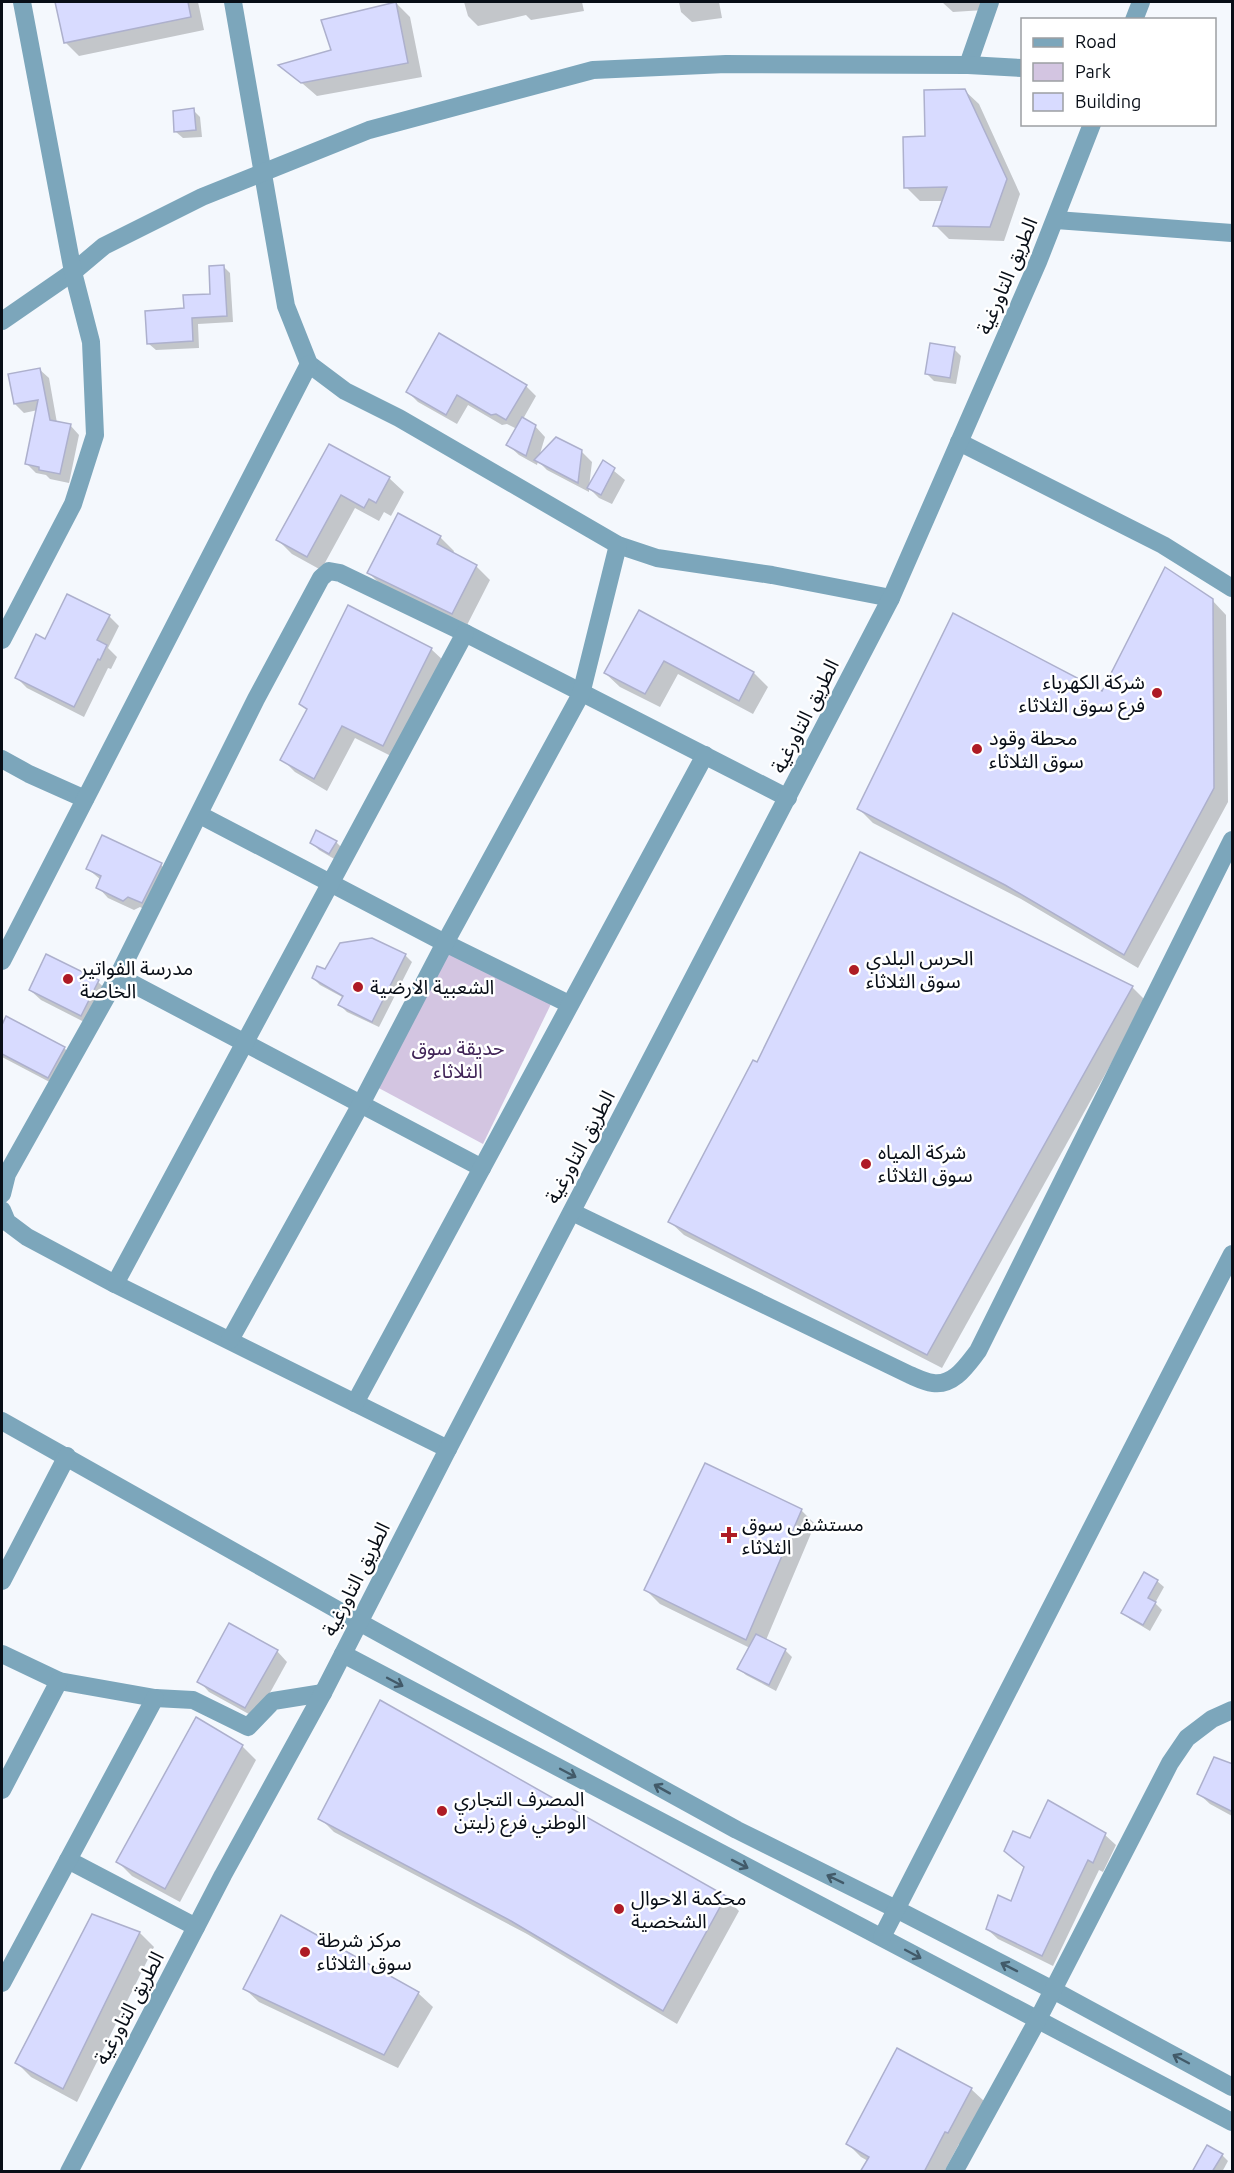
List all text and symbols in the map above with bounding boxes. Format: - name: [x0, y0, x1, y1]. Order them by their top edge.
- legend: [1021, 18, 1216, 126]
- text: Road: [1075, 31, 1117, 51]
- text: Park: [1075, 61, 1111, 81]
- text: Building: [1075, 91, 1141, 111]
- street label: الطريق التاورغية: [972, 214, 1043, 338]
- street label: الطريق التاورغية: [766, 655, 845, 777]
- place label: شركة الكهرباء فرع سوق الثلاثاء: [1019, 670, 1145, 720]
- marker: شركة الكهرباء فرع سوق الثلاثاء: [1150, 686, 1164, 700]
- place label: محطة وقود سوق الثلاثاء: [989, 726, 1084, 773]
- marker: محطة وقود سوق الثلاثاء: [970, 742, 984, 756]
- place label: الحرس البلدي سوق الثلاثاء: [866, 946, 973, 993]
- place label: مدرسة الفواتير الخاصة: [79, 956, 193, 1002]
- marker: الحرس البلدي سوق الثلاثاء: [847, 963, 861, 977]
- marker: مدرسة الفواتير الخاصة: [61, 972, 75, 986]
- place label: الشعبية الارضية: [370, 975, 494, 999]
- marker: الشعبية الارضية: [351, 980, 365, 994]
- park label: حديقة سوق الثلاثاء: [411, 1036, 505, 1082]
- street label: الطريق التاورغية: [540, 1086, 621, 1208]
- place label: شركة المياه سوق الثلاثاء: [878, 1140, 973, 1187]
- marker: شركة المياه سوق الثلاثاء: [859, 1157, 873, 1171]
- place label: مستشفى سوق الثلاثاء: [742, 1512, 864, 1558]
- street label: الطريق التاورغية: [317, 1518, 396, 1640]
- marker: مستشفى سوق الثلاثاء: [720, 1526, 738, 1544]
- one-way arrow: [386, 1676, 404, 1688]
- one-way arrow: [558, 1768, 576, 1779]
- one-way arrow: [654, 1783, 672, 1794]
- place label: المصرف التجاري الوطني فرع زليتن: [454, 1787, 586, 1838]
- marker: المصرف التجاري الوطني فرع زليتن: [435, 1804, 449, 1818]
- one-way arrow: [731, 1858, 749, 1870]
- one-way arrow: [827, 1872, 845, 1884]
- place label: محكمة الاحوال الشخصية: [631, 1886, 747, 1932]
- marker: محكمة الاحوال الشخصية: [612, 1902, 626, 1916]
- place label: مركز شرطة سوق الثلاثاء: [317, 1928, 412, 1975]
- marker: مركز شرطة سوق الثلاثاء: [298, 1945, 312, 1959]
- street label: الطريق التاورغية: [89, 1947, 170, 2069]
- one-way arrow: [904, 1948, 921, 1960]
- one-way arrow: [1000, 1961, 1018, 1973]
- one-way arrow: [1173, 2053, 1190, 2065]

